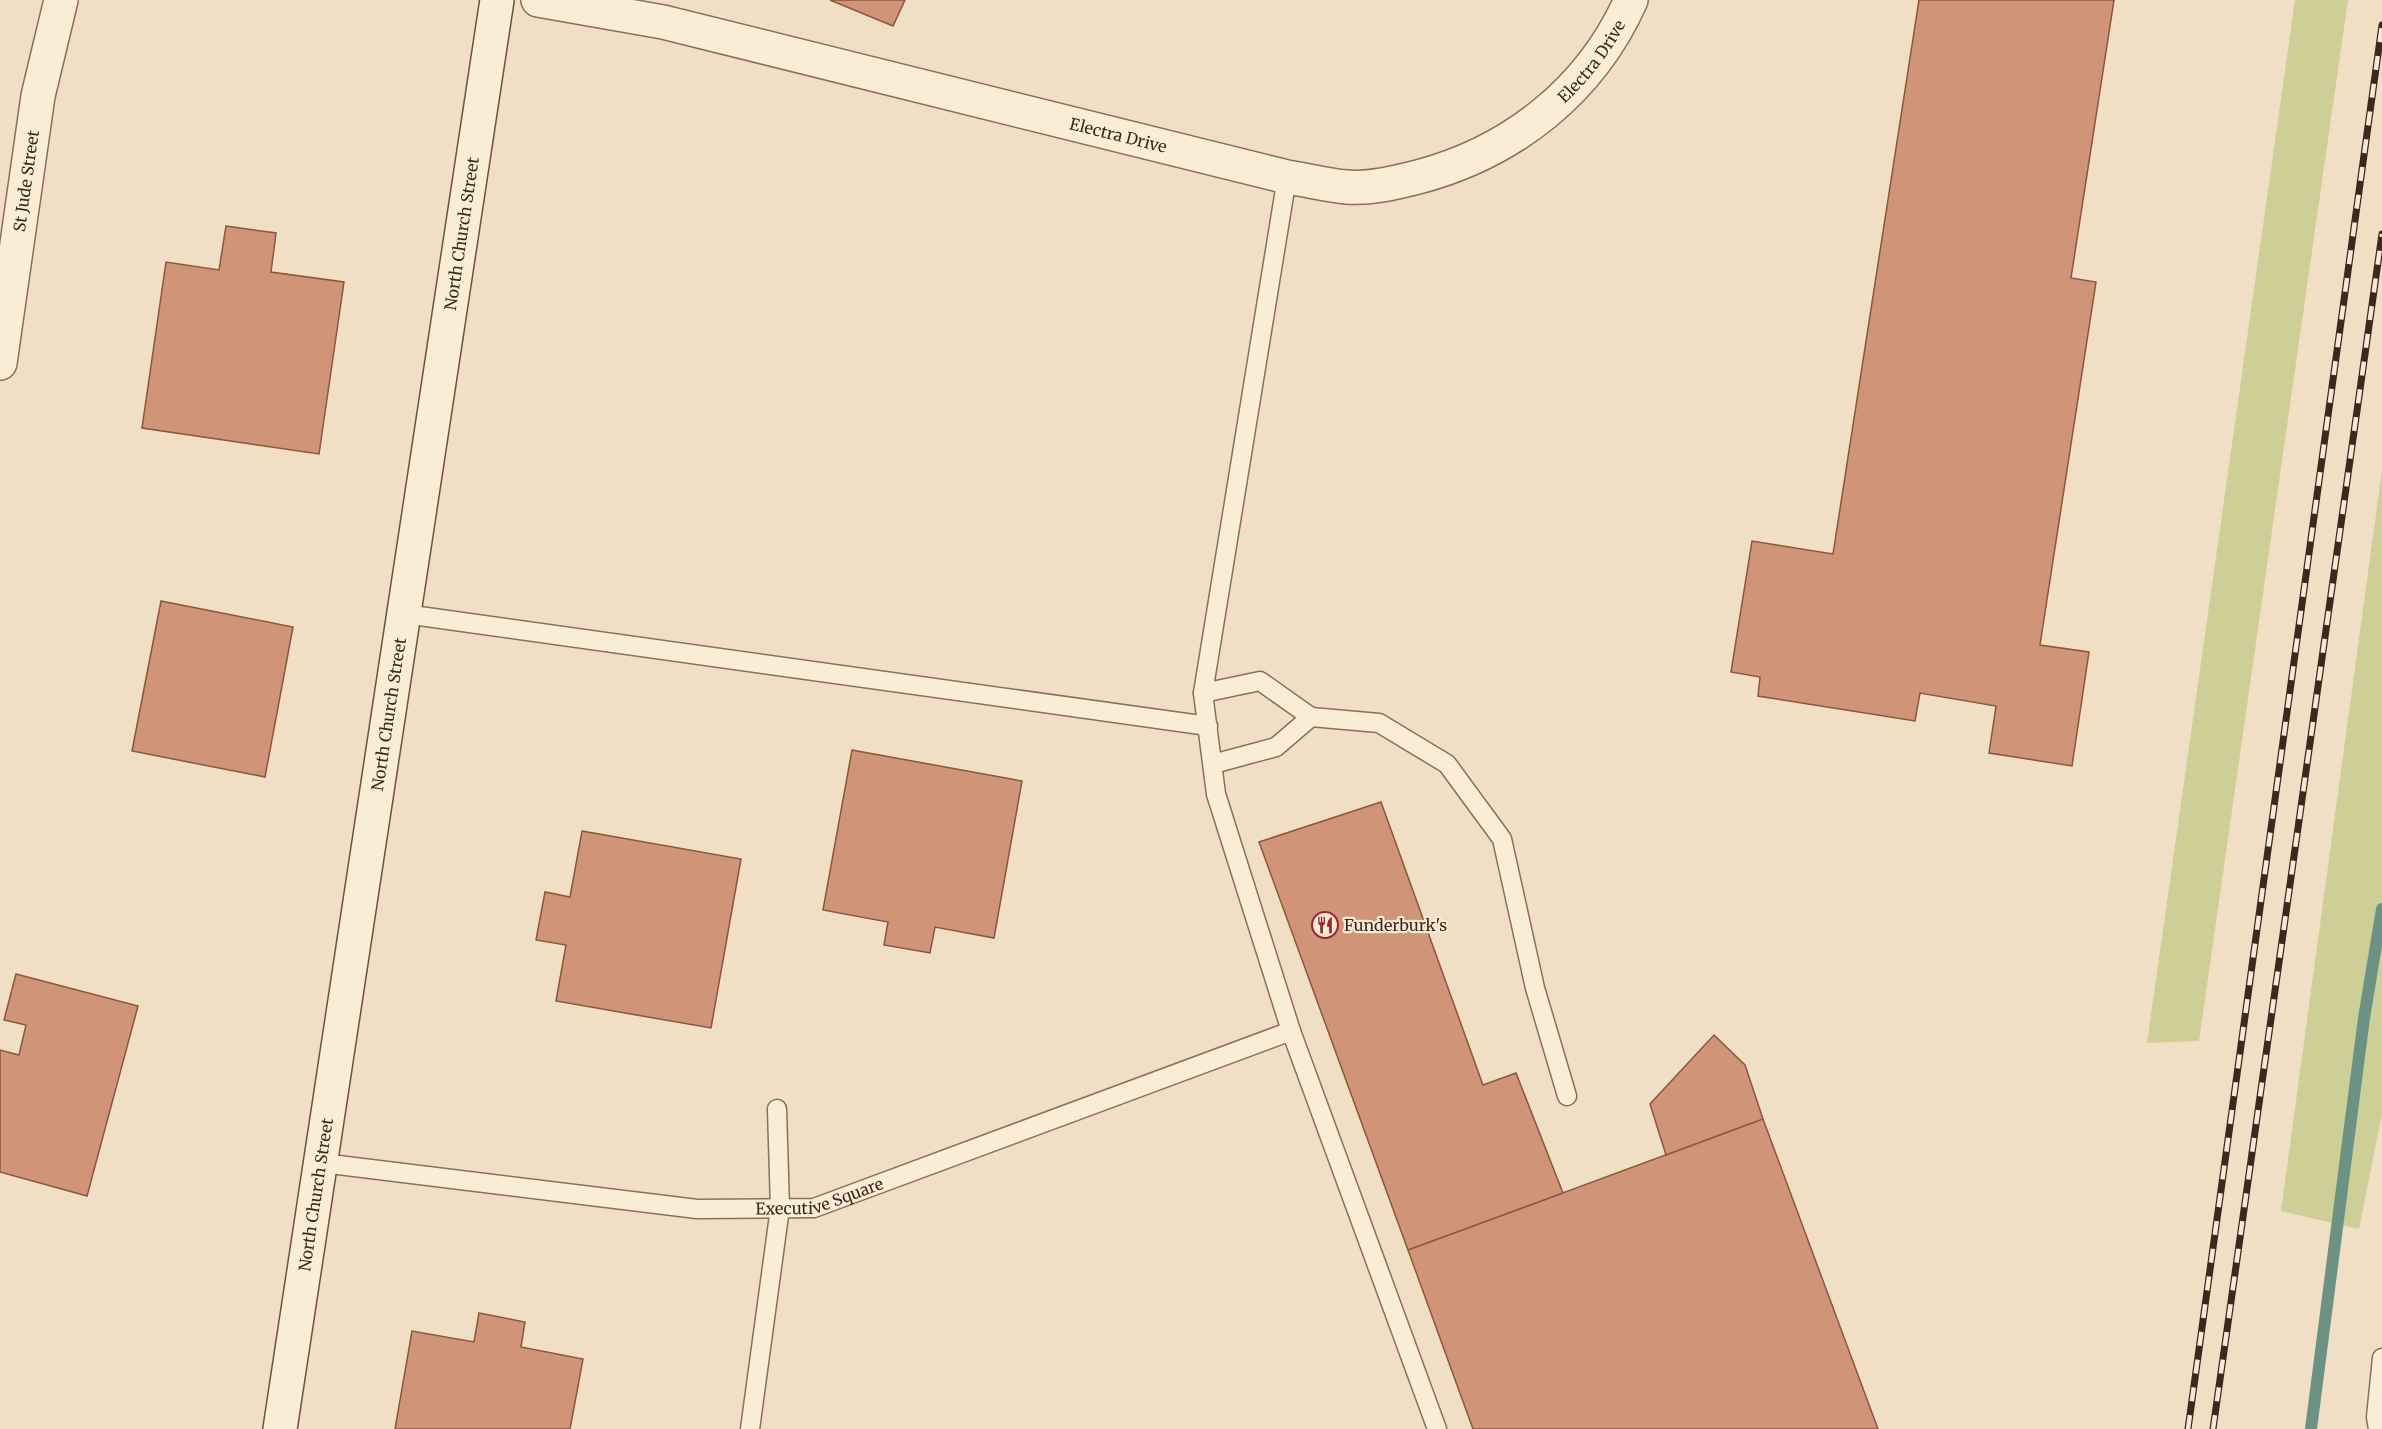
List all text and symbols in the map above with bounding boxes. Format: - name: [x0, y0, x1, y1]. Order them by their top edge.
- street label: Electra Drive: [1553, 16, 1629, 107]
- street label: Electra Drive: [1068, 113, 1169, 157]
- street label: St Jude Street: [9, 128, 43, 233]
- street label: North Church Street: [440, 155, 483, 312]
- street label: North Church Street: [367, 635, 410, 792]
- restaurant icon: Funderburk's: [1310, 910, 1340, 940]
- place label: Funderburk's: [1344, 915, 1447, 935]
- street label: North Church Street: [294, 1116, 337, 1273]
- street label: Executive Square: [755, 1173, 886, 1219]

